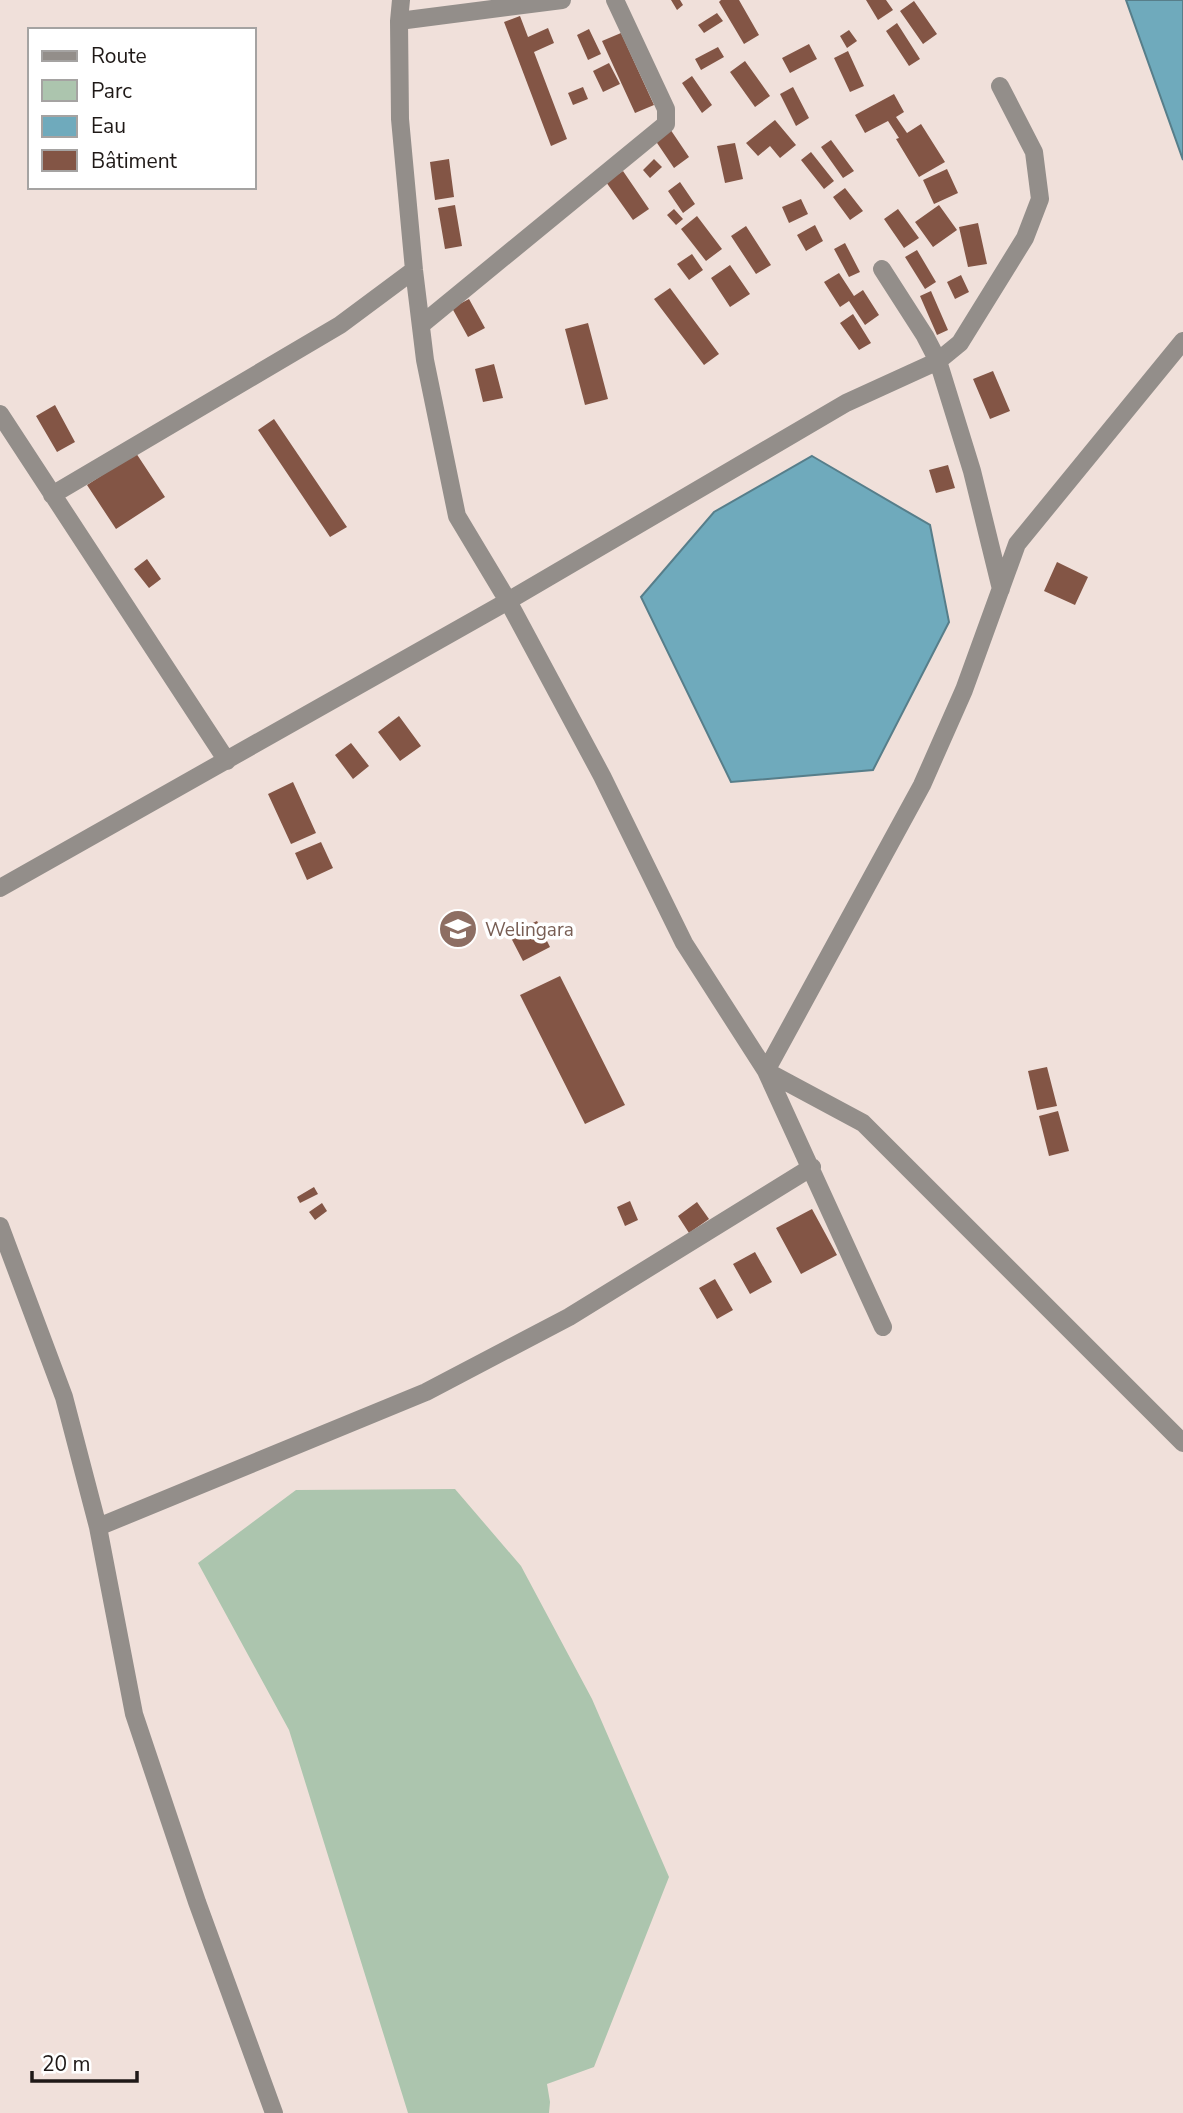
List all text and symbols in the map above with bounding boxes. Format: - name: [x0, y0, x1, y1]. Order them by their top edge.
- legend: [28, 28, 256, 189]
- text: Route: [91, 42, 147, 70]
- text: Parc: [91, 77, 132, 105]
- text: Eau: [91, 112, 126, 140]
- text: Bâtiment: [91, 147, 178, 175]
- school or university icon: Welingara: [437, 908, 479, 950]
- place label: Welingara: [485, 917, 574, 943]
- scale bar: [32, 2039, 136, 2084]
- text: 20 m: [42, 2050, 91, 2078]

